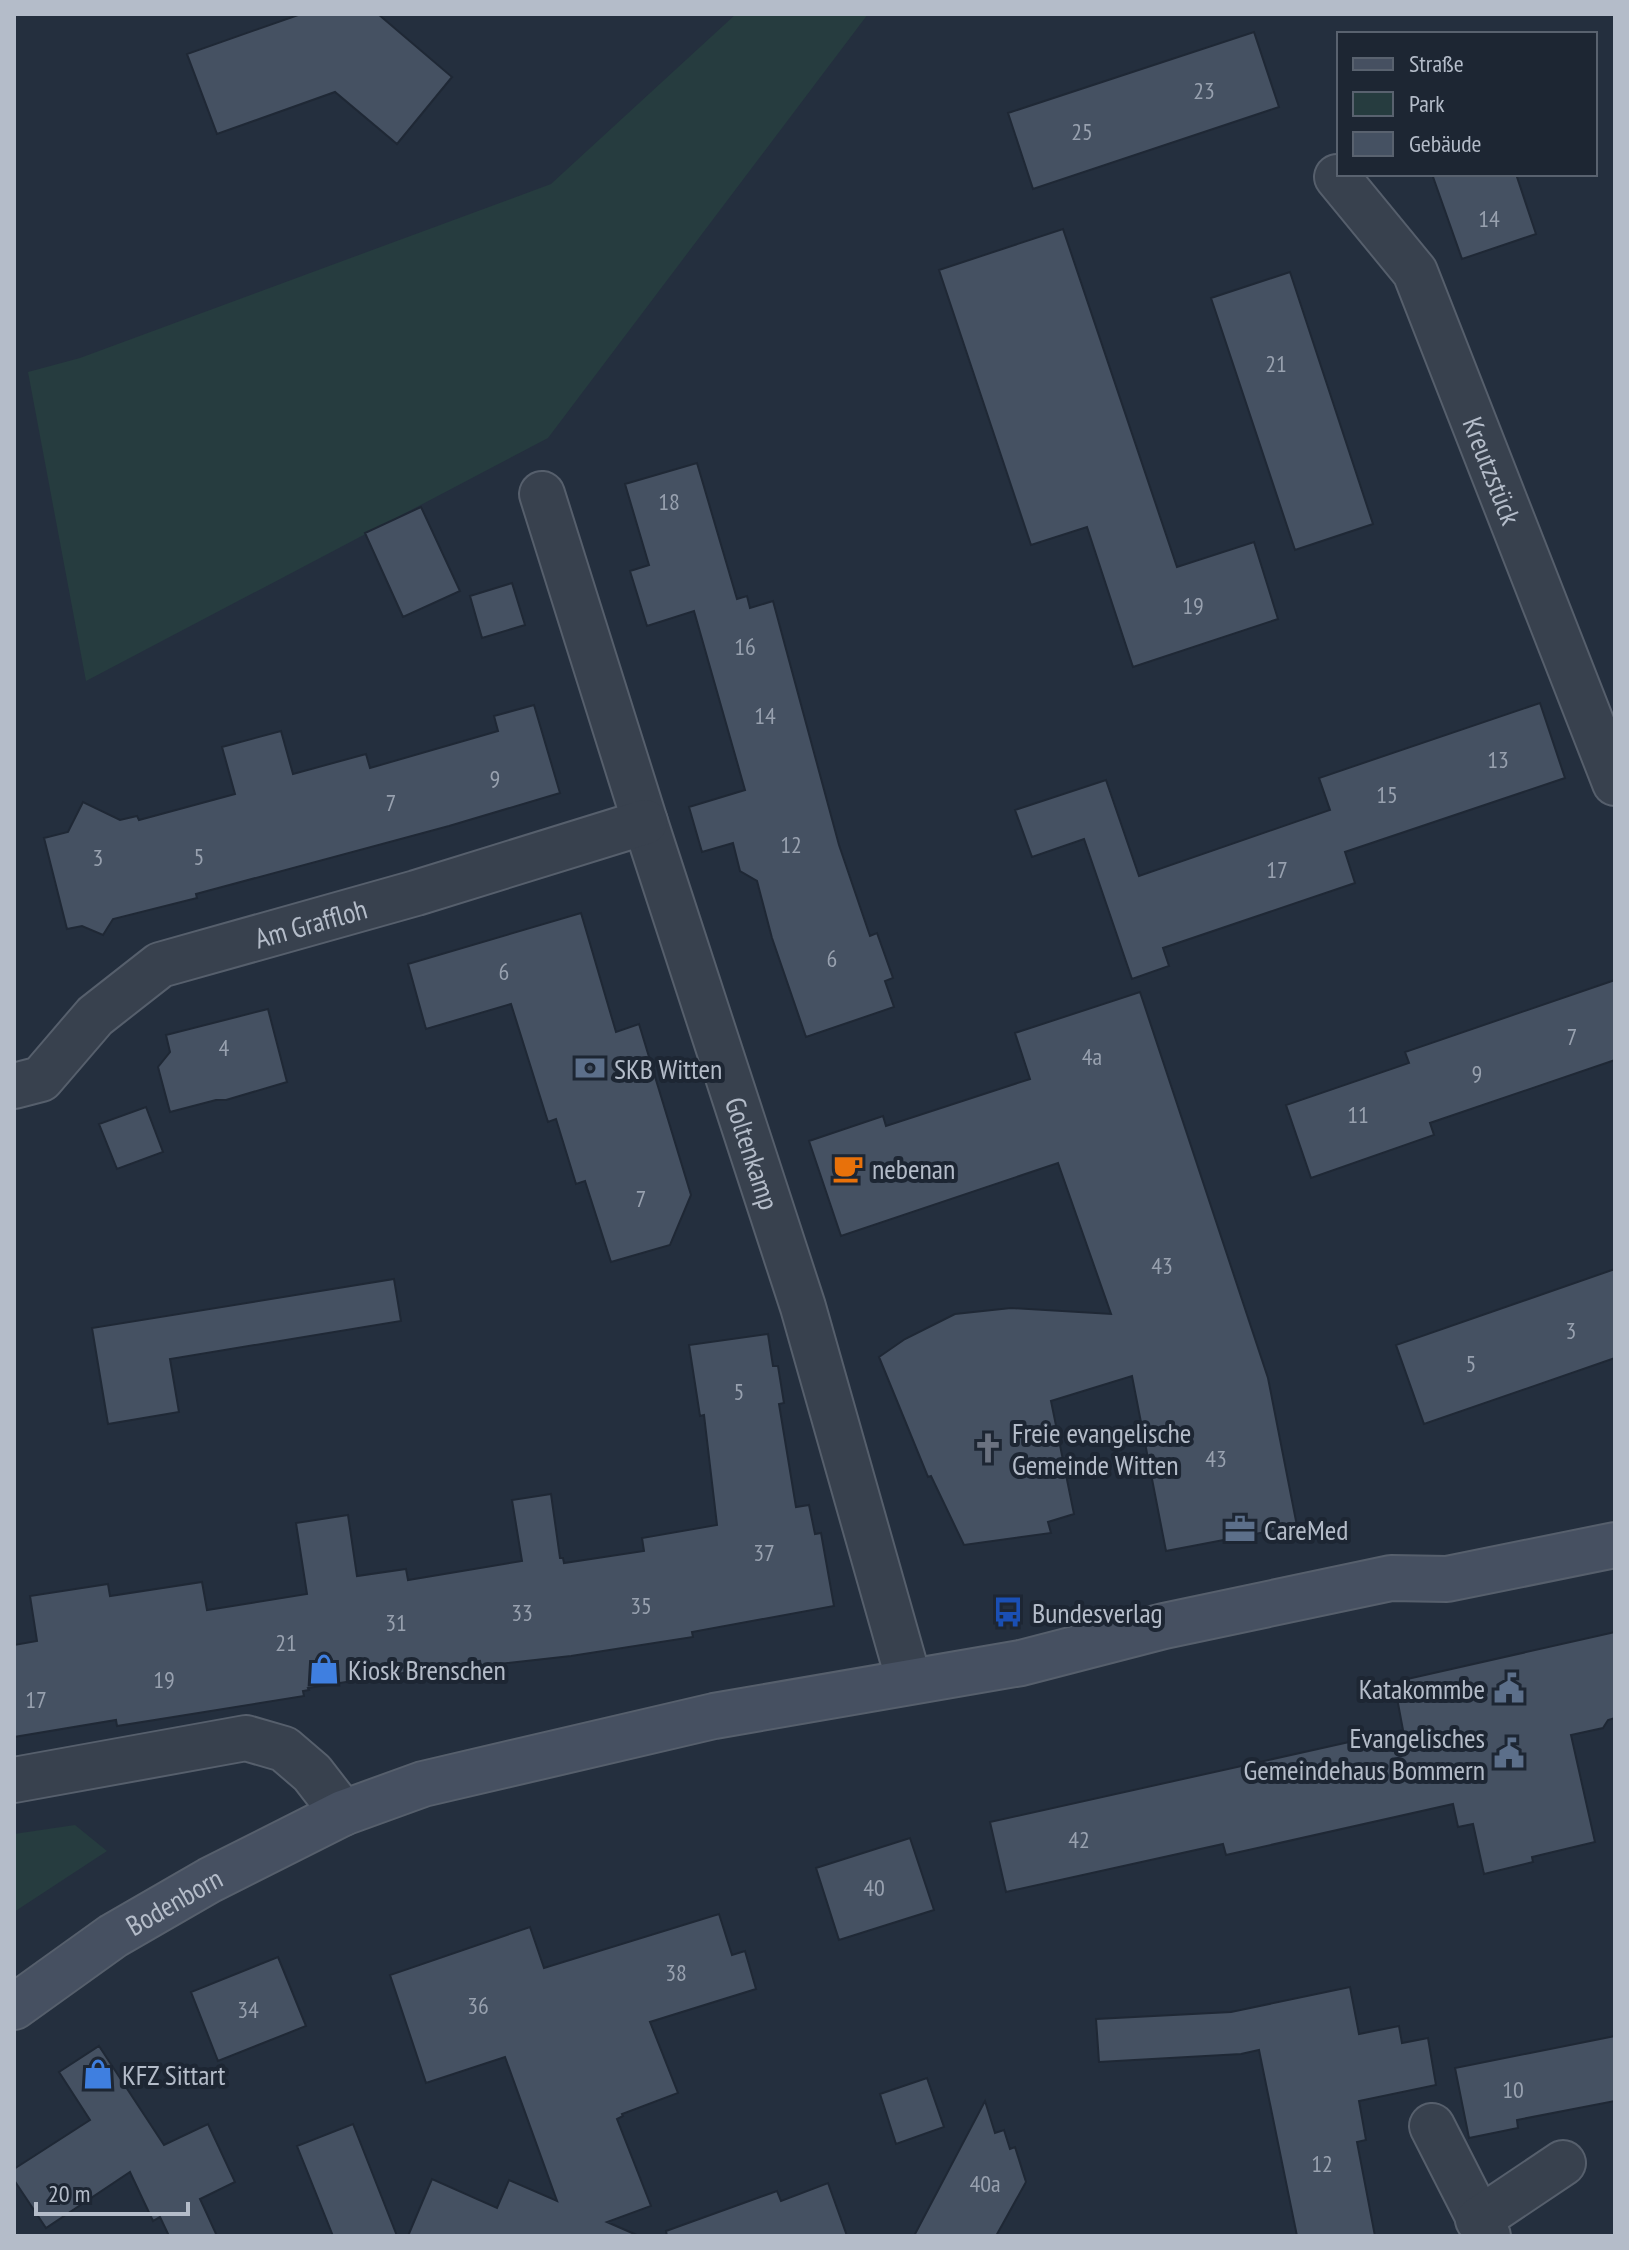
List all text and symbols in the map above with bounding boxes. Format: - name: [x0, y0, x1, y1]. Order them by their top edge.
- legend: [1337, 32, 1597, 176]
- text: Straße: [1409, 48, 1464, 79]
- house number: 23: [1193, 75, 1215, 106]
- text: Park: [1409, 88, 1445, 119]
- house number: 25: [1071, 116, 1093, 147]
- text: Gebäude: [1409, 128, 1481, 159]
- house number: 14: [1478, 203, 1500, 234]
- house number: 21: [1265, 348, 1287, 379]
- street label: Kreutzstück: [1455, 411, 1530, 530]
- house number: 18: [658, 486, 680, 517]
- house number: 19: [1182, 590, 1204, 621]
- house number: 16: [734, 631, 756, 662]
- house number: 14: [754, 700, 776, 731]
- house number: 13: [1487, 744, 1509, 775]
- house number: 9: [490, 763, 500, 794]
- house number: 15: [1376, 779, 1398, 810]
- house number: 7: [386, 787, 396, 818]
- house number: 12: [780, 829, 802, 860]
- house number: 5: [194, 841, 204, 872]
- house number: 3: [93, 842, 103, 873]
- house number: 17: [1266, 854, 1288, 885]
- street label: Am Graffloh: [250, 889, 371, 956]
- house number: 6: [827, 943, 837, 974]
- house number: 6: [499, 956, 509, 987]
- house number: 7: [1567, 1021, 1577, 1052]
- house number: 4: [219, 1032, 230, 1063]
- house number: 4a: [1082, 1041, 1102, 1072]
- place label: SKB Witten: [614, 1050, 722, 1087]
- bank icon: SKB Witten: [573, 1051, 607, 1085]
- house number: 9: [1472, 1058, 1482, 1089]
- street label: Goltenkamp: [717, 1092, 788, 1214]
- house number: 11: [1347, 1099, 1369, 1130]
- place label: nebenan: [872, 1150, 955, 1187]
- cafe icon: nebenan: [831, 1151, 865, 1185]
- house number: 7: [636, 1183, 646, 1214]
- house number: 43: [1151, 1250, 1173, 1281]
- house number: 3: [1566, 1315, 1576, 1346]
- house number: 5: [1466, 1348, 1476, 1379]
- house number: 5: [734, 1376, 744, 1407]
- place label: Freie evangelische Gemeinde Witten: [1012, 1414, 1191, 1483]
- church icon: Freie evangelische Gemeinde Witten: [971, 1431, 1005, 1465]
- house number: 43: [1205, 1443, 1227, 1474]
- place label: CareMed: [1264, 1511, 1348, 1548]
- office icon: CareMed: [1223, 1512, 1257, 1546]
- house number: 37: [753, 1537, 775, 1568]
- house number: 35: [630, 1590, 652, 1621]
- place label: Bundesverlag: [1032, 1594, 1163, 1631]
- bus stop icon: Bundesverlag: [991, 1595, 1025, 1629]
- house number: 33: [511, 1597, 533, 1628]
- house number: 31: [385, 1607, 407, 1638]
- house number: 21: [275, 1627, 297, 1658]
- place label: Kiosk Brenschen: [348, 1651, 506, 1688]
- shop icon: Kiosk Brenschen: [307, 1652, 341, 1686]
- house number: 19: [153, 1664, 175, 1695]
- place label: Katakommbe: [1359, 1670, 1485, 1707]
- public building icon: Katakommbe: [1492, 1671, 1526, 1705]
- house number: 17: [25, 1684, 47, 1715]
- place label: Evangelisches Gemeindehaus Bommern: [1243, 1719, 1485, 1788]
- public building icon: Evangelisches Gemeindehaus Bommern: [1492, 1736, 1526, 1770]
- house number: 42: [1068, 1824, 1090, 1855]
- street label: Bodenborn: [119, 1859, 228, 1943]
- house number: 40: [863, 1872, 885, 1903]
- house number: 38: [665, 1957, 687, 1988]
- house number: 36: [467, 1990, 489, 2021]
- house number: 34: [237, 1994, 259, 2025]
- place label: KFZ Sittart: [122, 2056, 226, 2093]
- shop icon: KFZ Sittart: [81, 2057, 115, 2091]
- house number: 10: [1502, 2074, 1524, 2105]
- house number: 12: [1311, 2148, 1333, 2179]
- scale bar: [36, 2166, 188, 2216]
- house number: 40a: [969, 2168, 1001, 2199]
- text: 20 m: [48, 2178, 90, 2209]

